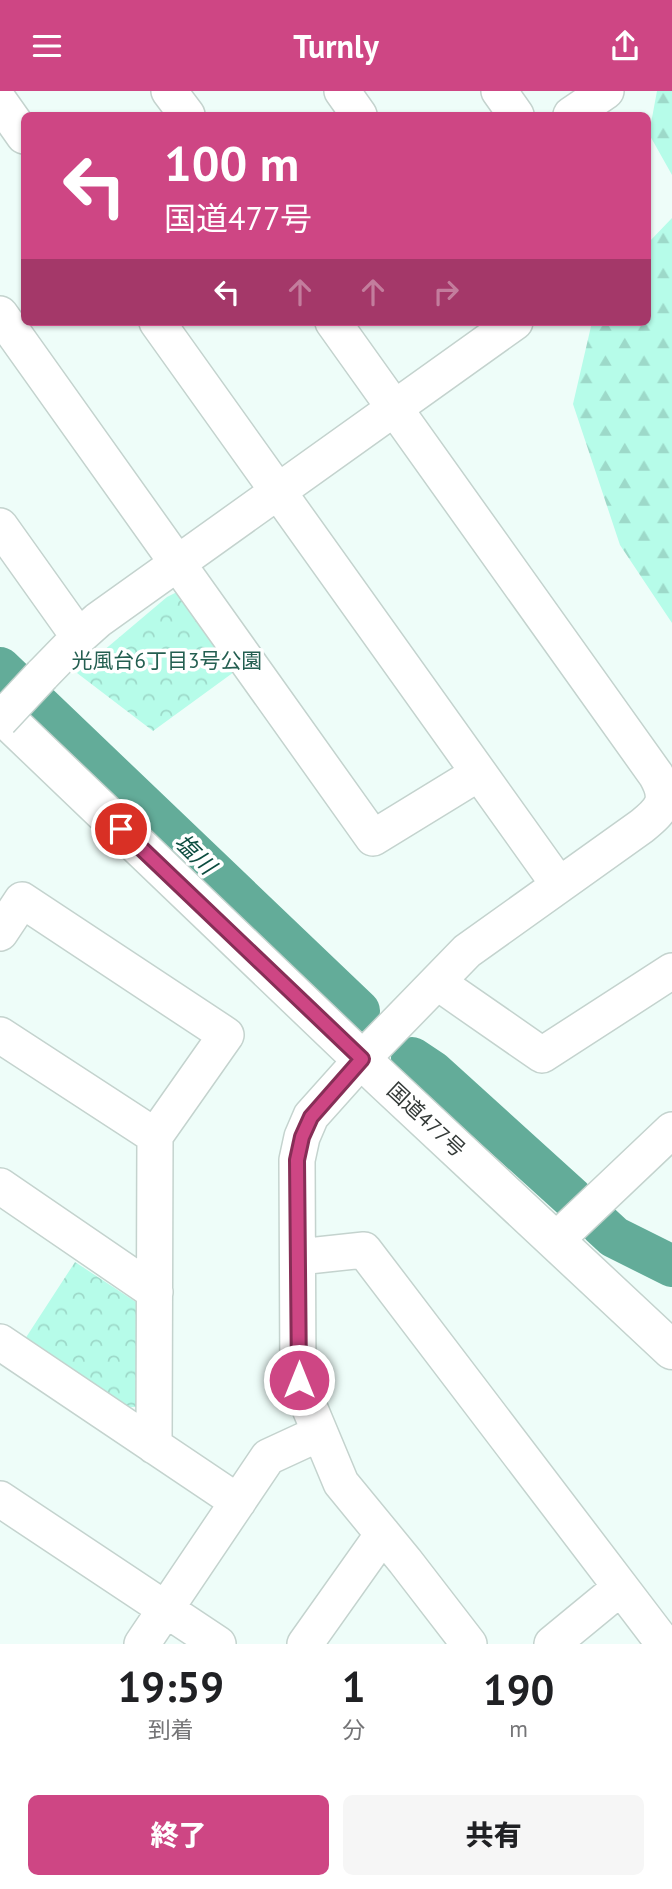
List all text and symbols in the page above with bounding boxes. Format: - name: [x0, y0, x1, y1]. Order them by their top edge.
- text: Turnly: [293, 25, 379, 67]
- icon: menu: [28, 27, 66, 65]
- icon: share: [606, 27, 644, 65]
- text: 100 m: [164, 131, 299, 195]
- icon: left: [49, 140, 140, 231]
- text: 国道477号: [164, 197, 312, 239]
- icon: left: [208, 273, 246, 311]
- icon: ahead: [281, 273, 319, 311]
- icon: ahead: [354, 273, 392, 311]
- icon: right: [427, 273, 465, 311]
- park label: 光風台6丁目3号公園: [72, 647, 262, 674]
- pin: [91, 799, 151, 859]
- icon: arrive: [102, 810, 140, 848]
- water label: 塩川: [169, 827, 224, 882]
- street label: 国道477号: [382, 1077, 471, 1163]
- position arrow: [262, 1343, 336, 1417]
- text: 19:59: [118, 1659, 224, 1714]
- text: 1: [342, 1659, 365, 1714]
- text: 190: [483, 1662, 554, 1717]
- text: m: [509, 1714, 528, 1743]
- text: 到着: [148, 1715, 194, 1744]
- text: 分: [342, 1715, 365, 1744]
- button: 終了: [28, 1795, 329, 1875]
- button: 共有: [343, 1795, 644, 1875]

